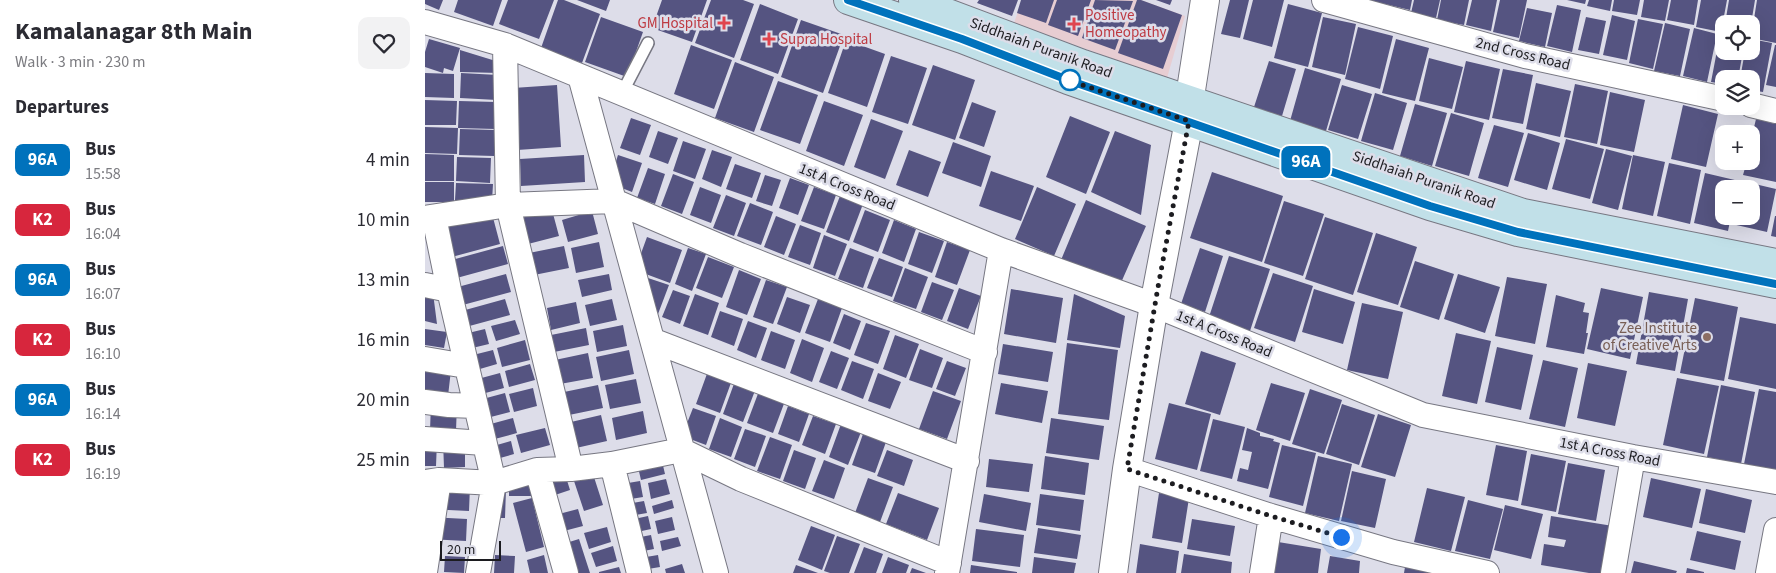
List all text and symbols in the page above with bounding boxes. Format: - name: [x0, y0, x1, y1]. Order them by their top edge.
- place label: Positive Homeopathy: [1085, 5, 1167, 43]
- street label: Siddhaiah Puranik Road: [967, 12, 1115, 84]
- place label: GM Hospital: [638, 13, 713, 34]
- text: Kamalanagar 8th Main: [15, 14, 253, 49]
- map controls: [1715, 15, 1760, 225]
- button: locate: [1715, 15, 1760, 60]
- marker: GM Hospital: [717, 16, 731, 30]
- button: heart: [358, 17, 410, 69]
- marker: Positive Homeopathy: [1067, 17, 1081, 31]
- place label: Supra Hospital: [780, 29, 872, 50]
- marker: Supra Hospital: [762, 32, 776, 46]
- street label: 2nd Cross Road: [1474, 32, 1572, 76]
- text: Walk · 3 min · 230 m: [15, 51, 146, 73]
- unlabelled marker: [1059, 69, 1081, 91]
- button: layers: [1715, 70, 1760, 115]
- text: Departures: [15, 94, 109, 121]
- button: +: [1715, 125, 1760, 170]
- text: Bus: [85, 136, 116, 163]
- line badge: 96A: [1277, 146, 1335, 178]
- street label: Siddhaiah Puranik Road: [1350, 146, 1498, 214]
- text: 96A: [28, 147, 57, 172]
- text: 4 min: [366, 147, 410, 174]
- text: 96A: [1291, 149, 1321, 174]
- street label: 1st A Cross Road: [796, 158, 898, 216]
- text: 15:58: [85, 163, 121, 185]
- button: −: [1715, 180, 1760, 225]
- text: Bus: [85, 196, 116, 223]
- text: K2: [32, 207, 53, 232]
- text: 10 min: [356, 207, 410, 234]
- text: 16:04: [85, 223, 121, 245]
- text: Bus: [85, 256, 116, 283]
- text: 96A: [28, 267, 57, 292]
- text: 13 min: [356, 267, 410, 294]
- text: 16:07: [85, 283, 121, 305]
- street label: 1st A Cross Road: [1173, 305, 1275, 363]
- text: Bus: [85, 316, 116, 343]
- place label: Zee Institute of Creative Arts: [1603, 318, 1697, 356]
- text: K2: [32, 327, 53, 352]
- text: 16 min: [356, 327, 410, 354]
- marker: Zee Institute of Creative Arts: [1701, 331, 1713, 343]
- text: 16:10: [85, 343, 121, 365]
- text: Bus: [85, 376, 116, 403]
- text: 96A: [28, 387, 57, 412]
- text: 20 min: [356, 387, 410, 414]
- text: 16:14: [85, 403, 121, 425]
- street label: 1st A Cross Road: [1558, 432, 1662, 472]
- text: Bus: [85, 436, 116, 463]
- text: K2: [32, 447, 53, 472]
- text: 25 min: [356, 447, 410, 474]
- text: 16:19: [85, 463, 121, 485]
- your location: [1329, 525, 1354, 550]
- scale bar: [440, 538, 501, 561]
- text: 20 m: [447, 540, 475, 560]

